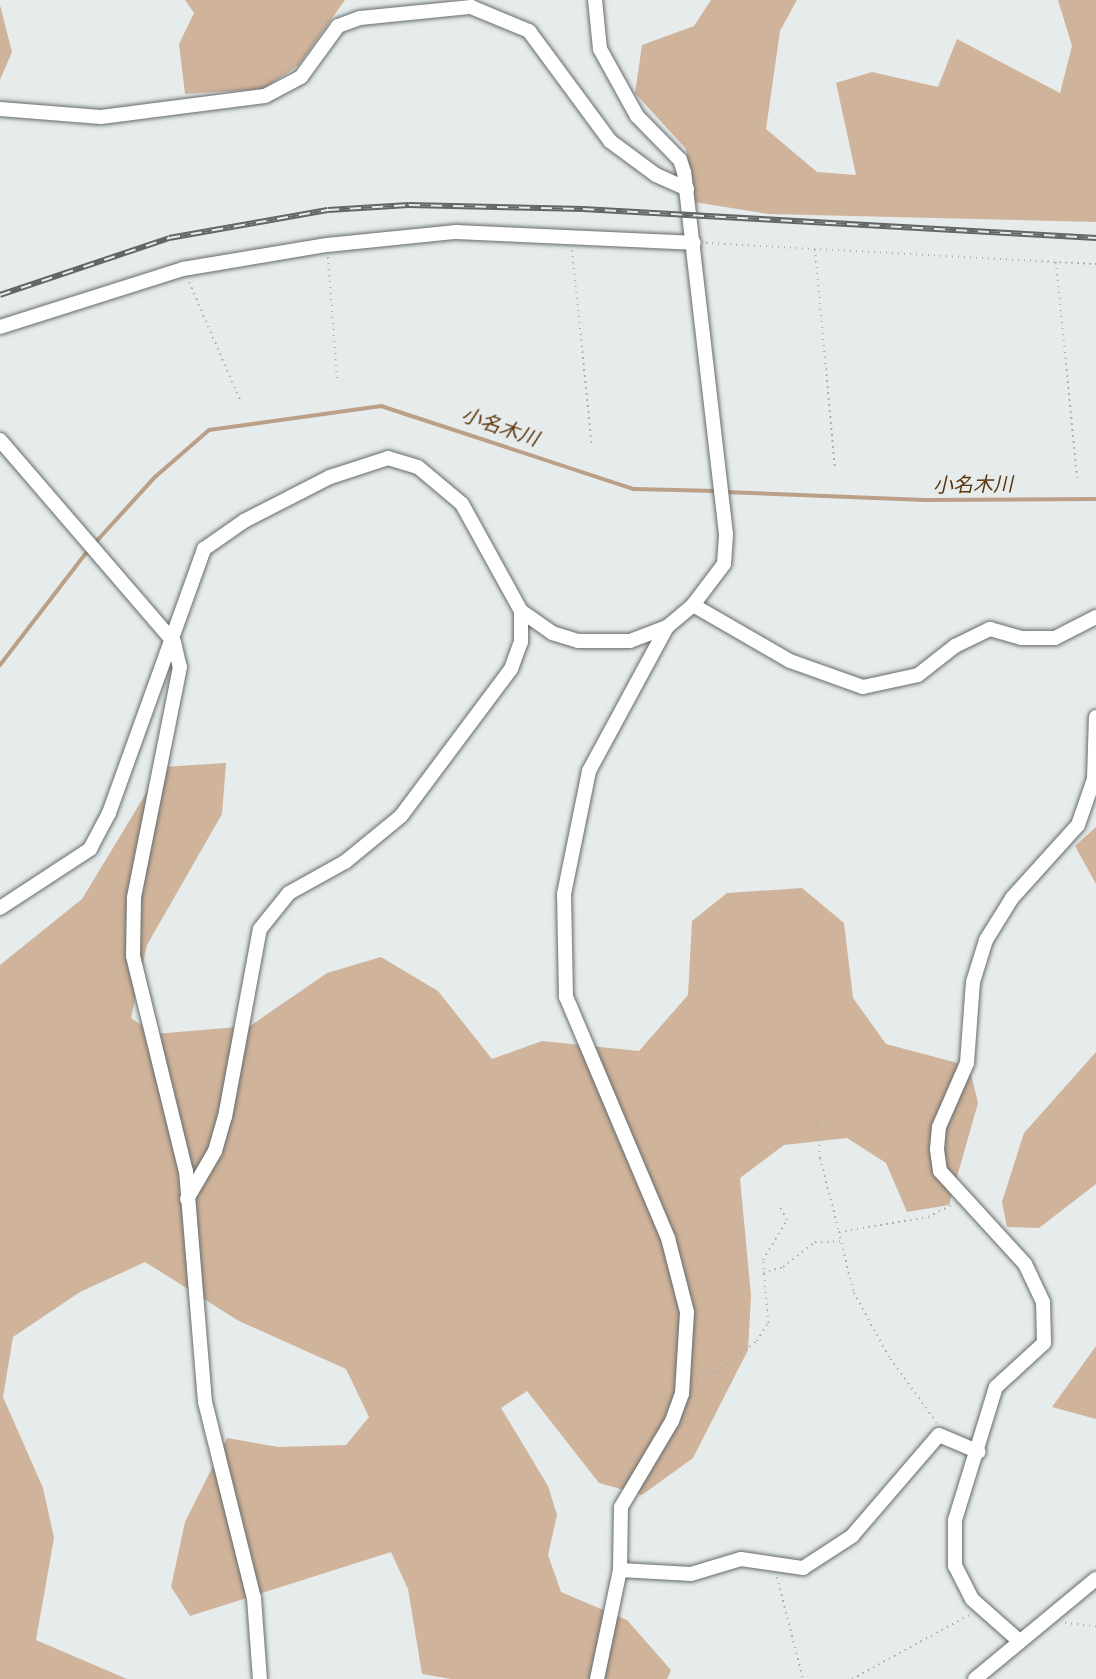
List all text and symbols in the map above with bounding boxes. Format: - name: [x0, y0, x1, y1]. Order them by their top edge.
- water label: 小名木川: [458, 403, 542, 451]
- water label: 小名木川: [933, 472, 1013, 498]

